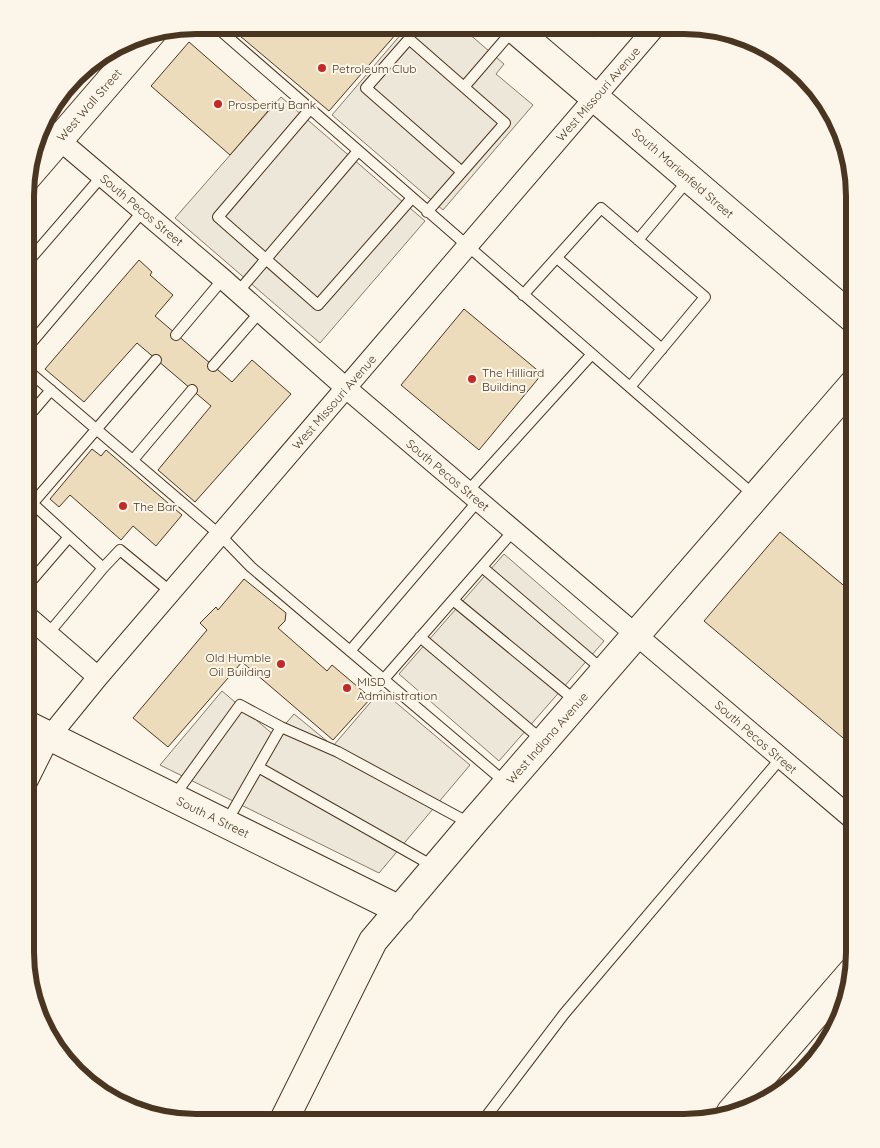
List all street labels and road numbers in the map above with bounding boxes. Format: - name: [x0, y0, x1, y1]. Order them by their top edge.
- street label: West Missouri Avenue: [553, 43, 643, 144]
- street label: West Wall Street: [53, 66, 125, 144]
- street label: South Marienfeld Street: [629, 125, 737, 221]
- street label: South Pecos Street: [97, 171, 187, 249]
- street label: West Missouri Avenue: [289, 351, 379, 452]
- street label: South Pecos Street: [403, 436, 493, 514]
- street label: West Indiana Avenue: [503, 689, 591, 787]
- street label: South Pecos Street: [712, 697, 800, 777]
- street label: South A Street: [174, 793, 252, 841]

